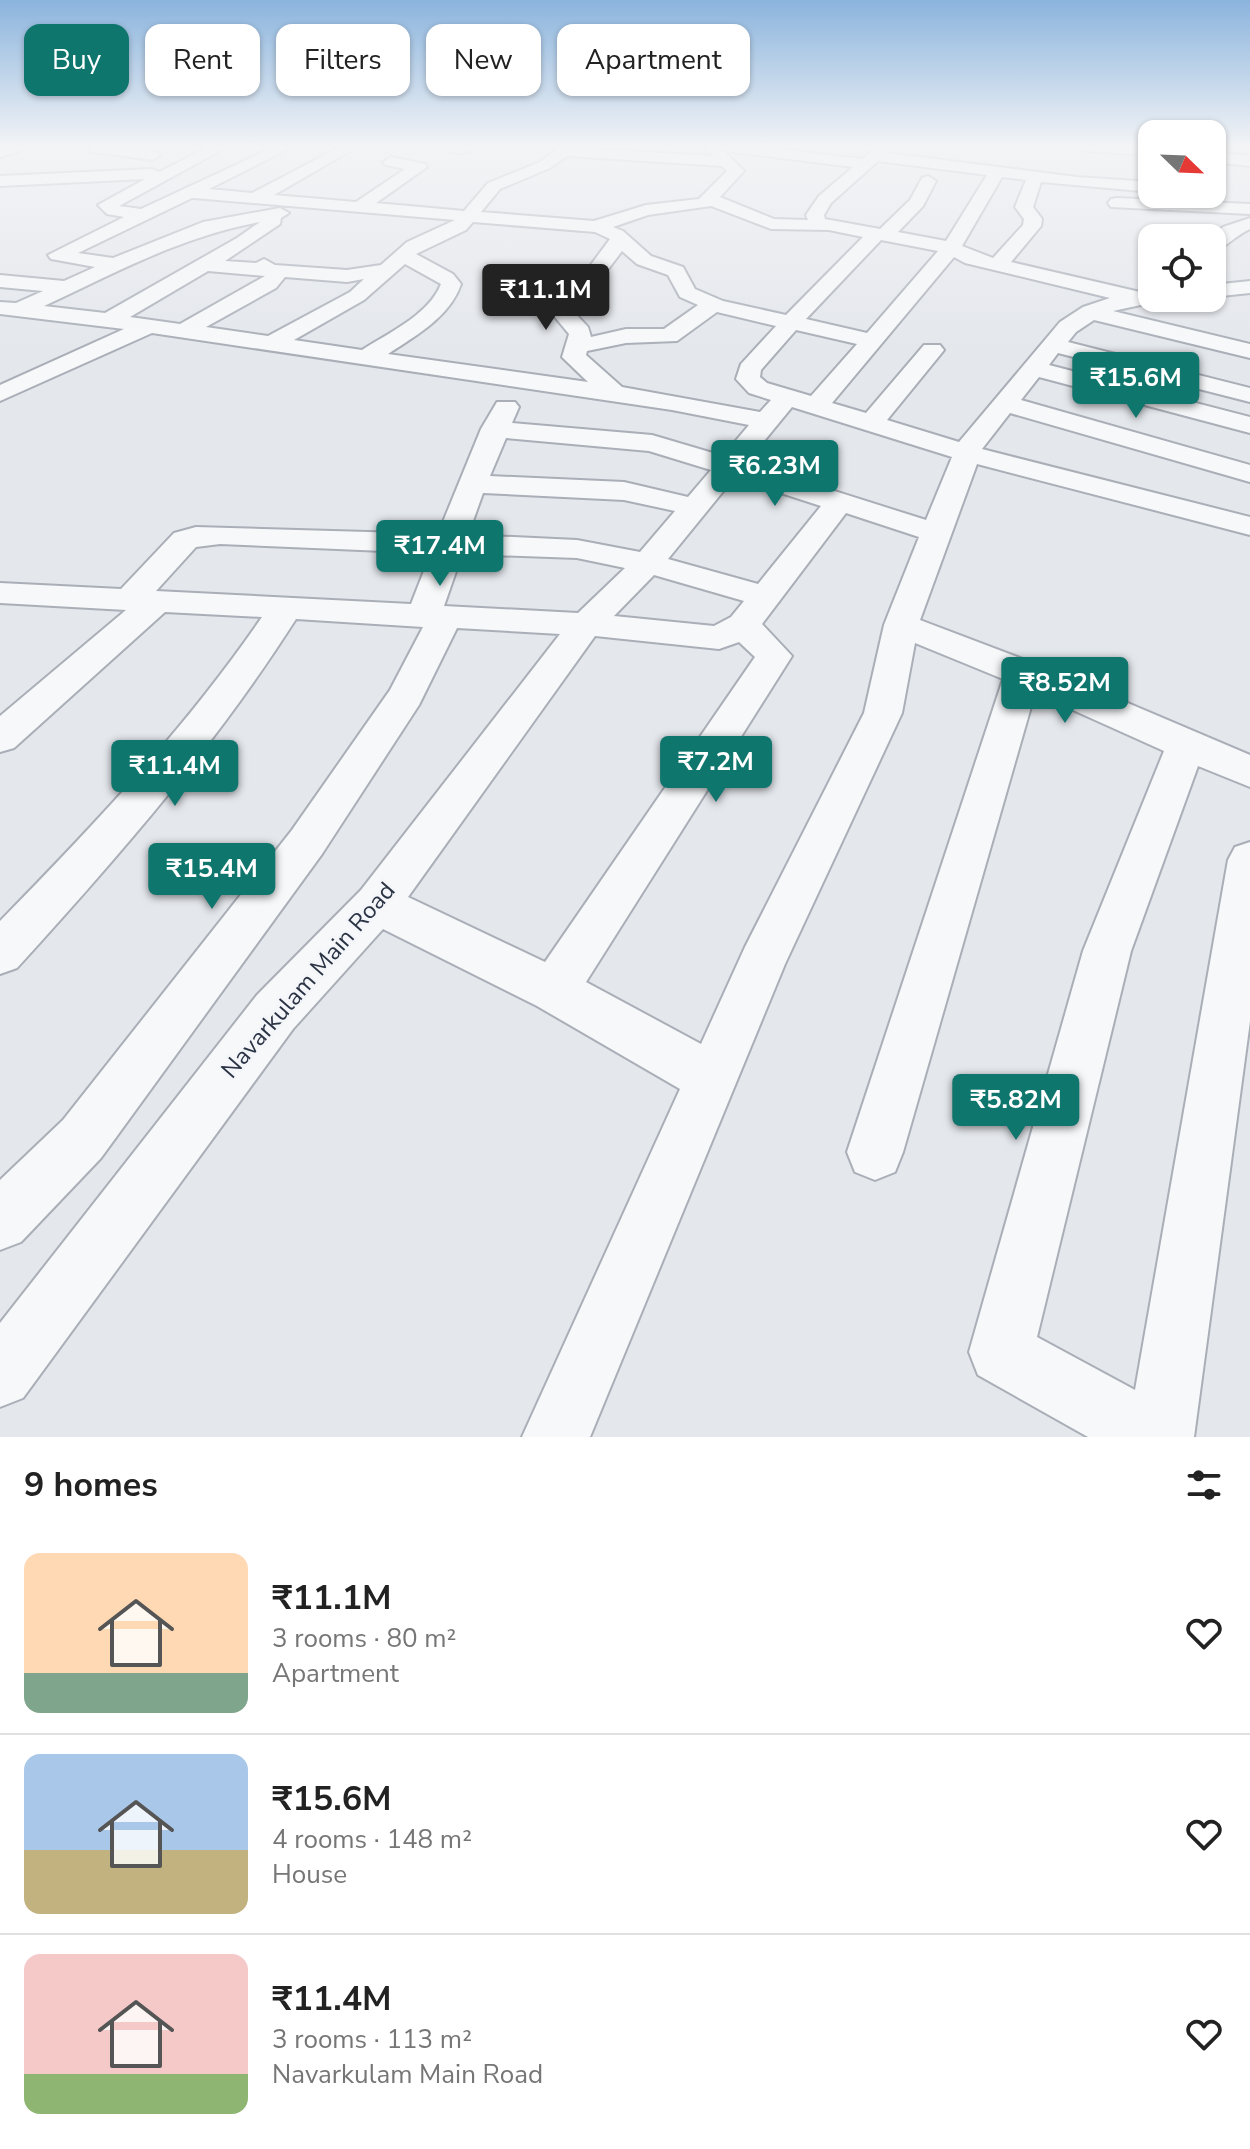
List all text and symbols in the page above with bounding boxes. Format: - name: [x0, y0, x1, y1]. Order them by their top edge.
- chip: Buy: [24, 24, 129, 96]
- chip: Rent: [145, 24, 260, 96]
- chip: Filters: [276, 24, 410, 96]
- chip: New: [426, 24, 541, 96]
- chip: Apartment: [557, 24, 750, 96]
- north arrow: [1138, 120, 1226, 208]
- map controls: [1138, 120, 1226, 312]
- button: locate: [1138, 224, 1226, 312]
- pin: ₹11.1M: [481, 264, 611, 332]
- text: ₹11.1M: [500, 272, 592, 307]
- pin: ₹15.6M: [1071, 352, 1201, 420]
- text: ₹15.6M: [1090, 360, 1182, 395]
- pin: ₹6.23M: [710, 440, 840, 508]
- text: ₹6.23M: [729, 448, 821, 483]
- pin: ₹17.4M: [375, 520, 505, 588]
- text: ₹17.4M: [394, 528, 486, 563]
- pin: ₹8.52M: [1000, 657, 1130, 725]
- text: ₹8.52M: [1019, 665, 1111, 700]
- pin: ₹7.2M: [660, 736, 772, 804]
- pin: ₹11.4M: [110, 740, 240, 808]
- text: ₹7.2M: [678, 744, 754, 779]
- text: ₹11.4M: [129, 748, 221, 783]
- pin: ₹15.4M: [147, 843, 277, 911]
- text: ₹15.4M: [166, 851, 258, 886]
- street label: Navarkulam Main Road: [214, 875, 402, 1085]
- pin: ₹5.82M: [951, 1074, 1081, 1142]
- text: ₹5.82M: [970, 1082, 1062, 1117]
- text: 9 homes: [24, 1462, 158, 1508]
- icon: filters: [1182, 1463, 1226, 1507]
- text: ₹11.1M: [272, 1575, 392, 1621]
- icon: home: [88, 1585, 184, 1681]
- icon: heart: [1182, 1611, 1226, 1655]
- text: 3 rooms · 80 m²: [272, 1621, 456, 1656]
- text: Apartment: [272, 1656, 399, 1691]
- text: ₹15.6M: [272, 1776, 392, 1822]
- icon: home: [88, 1786, 184, 1882]
- icon: heart: [1182, 1812, 1226, 1856]
- text: 4 rooms · 148 m²: [272, 1822, 472, 1857]
- text: House: [272, 1857, 347, 1892]
- text: ₹11.4M: [272, 1976, 392, 2022]
- icon: home: [88, 1986, 184, 2082]
- icon: heart: [1182, 2012, 1226, 2056]
- text: 3 rooms · 113 m²: [272, 2022, 472, 2057]
- text: Navarkulam Main Road: [272, 2057, 543, 2092]

